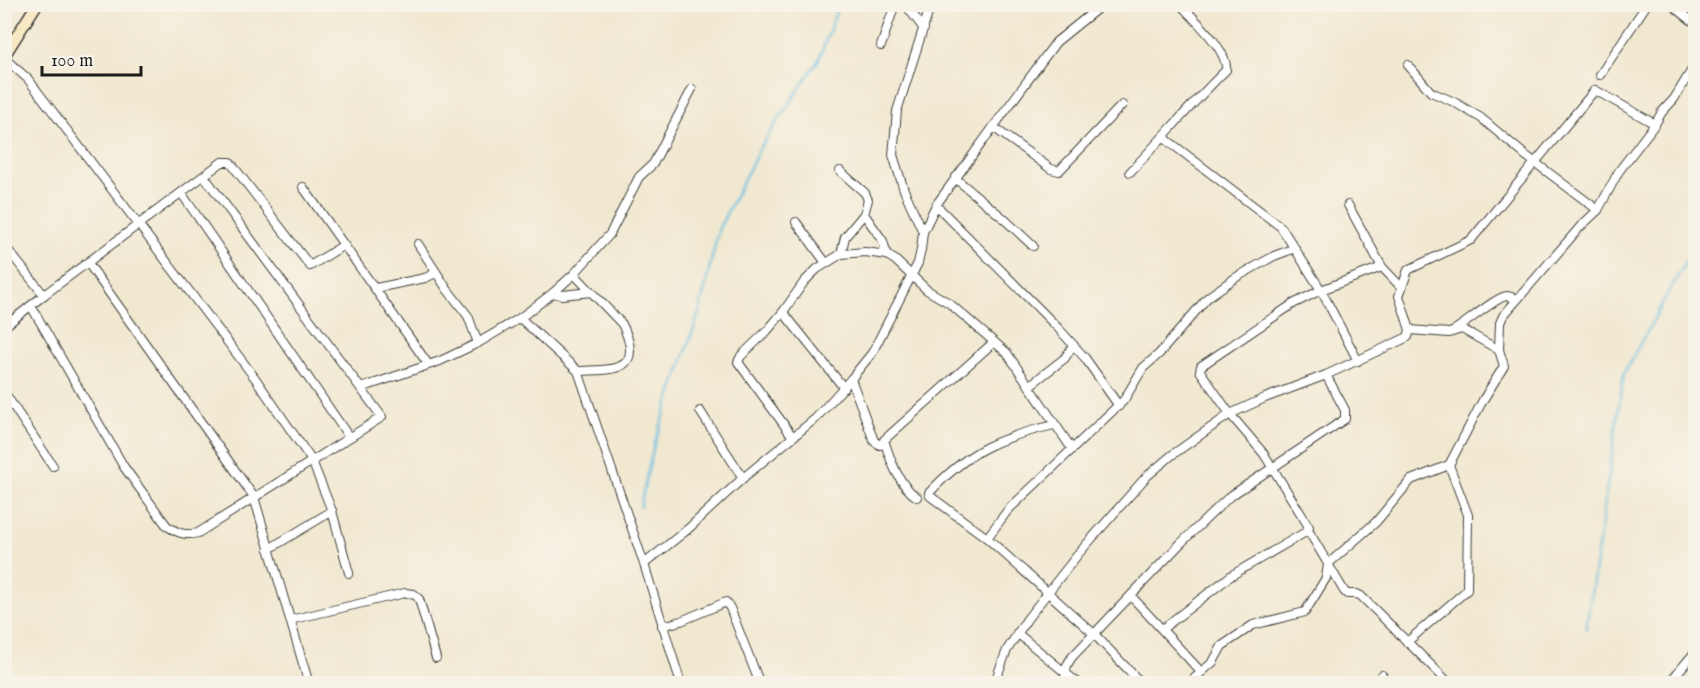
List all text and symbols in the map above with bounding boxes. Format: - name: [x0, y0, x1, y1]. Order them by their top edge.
- scale bar: [42, 39, 141, 77]
- text: 100 m: [51, 50, 93, 73]

